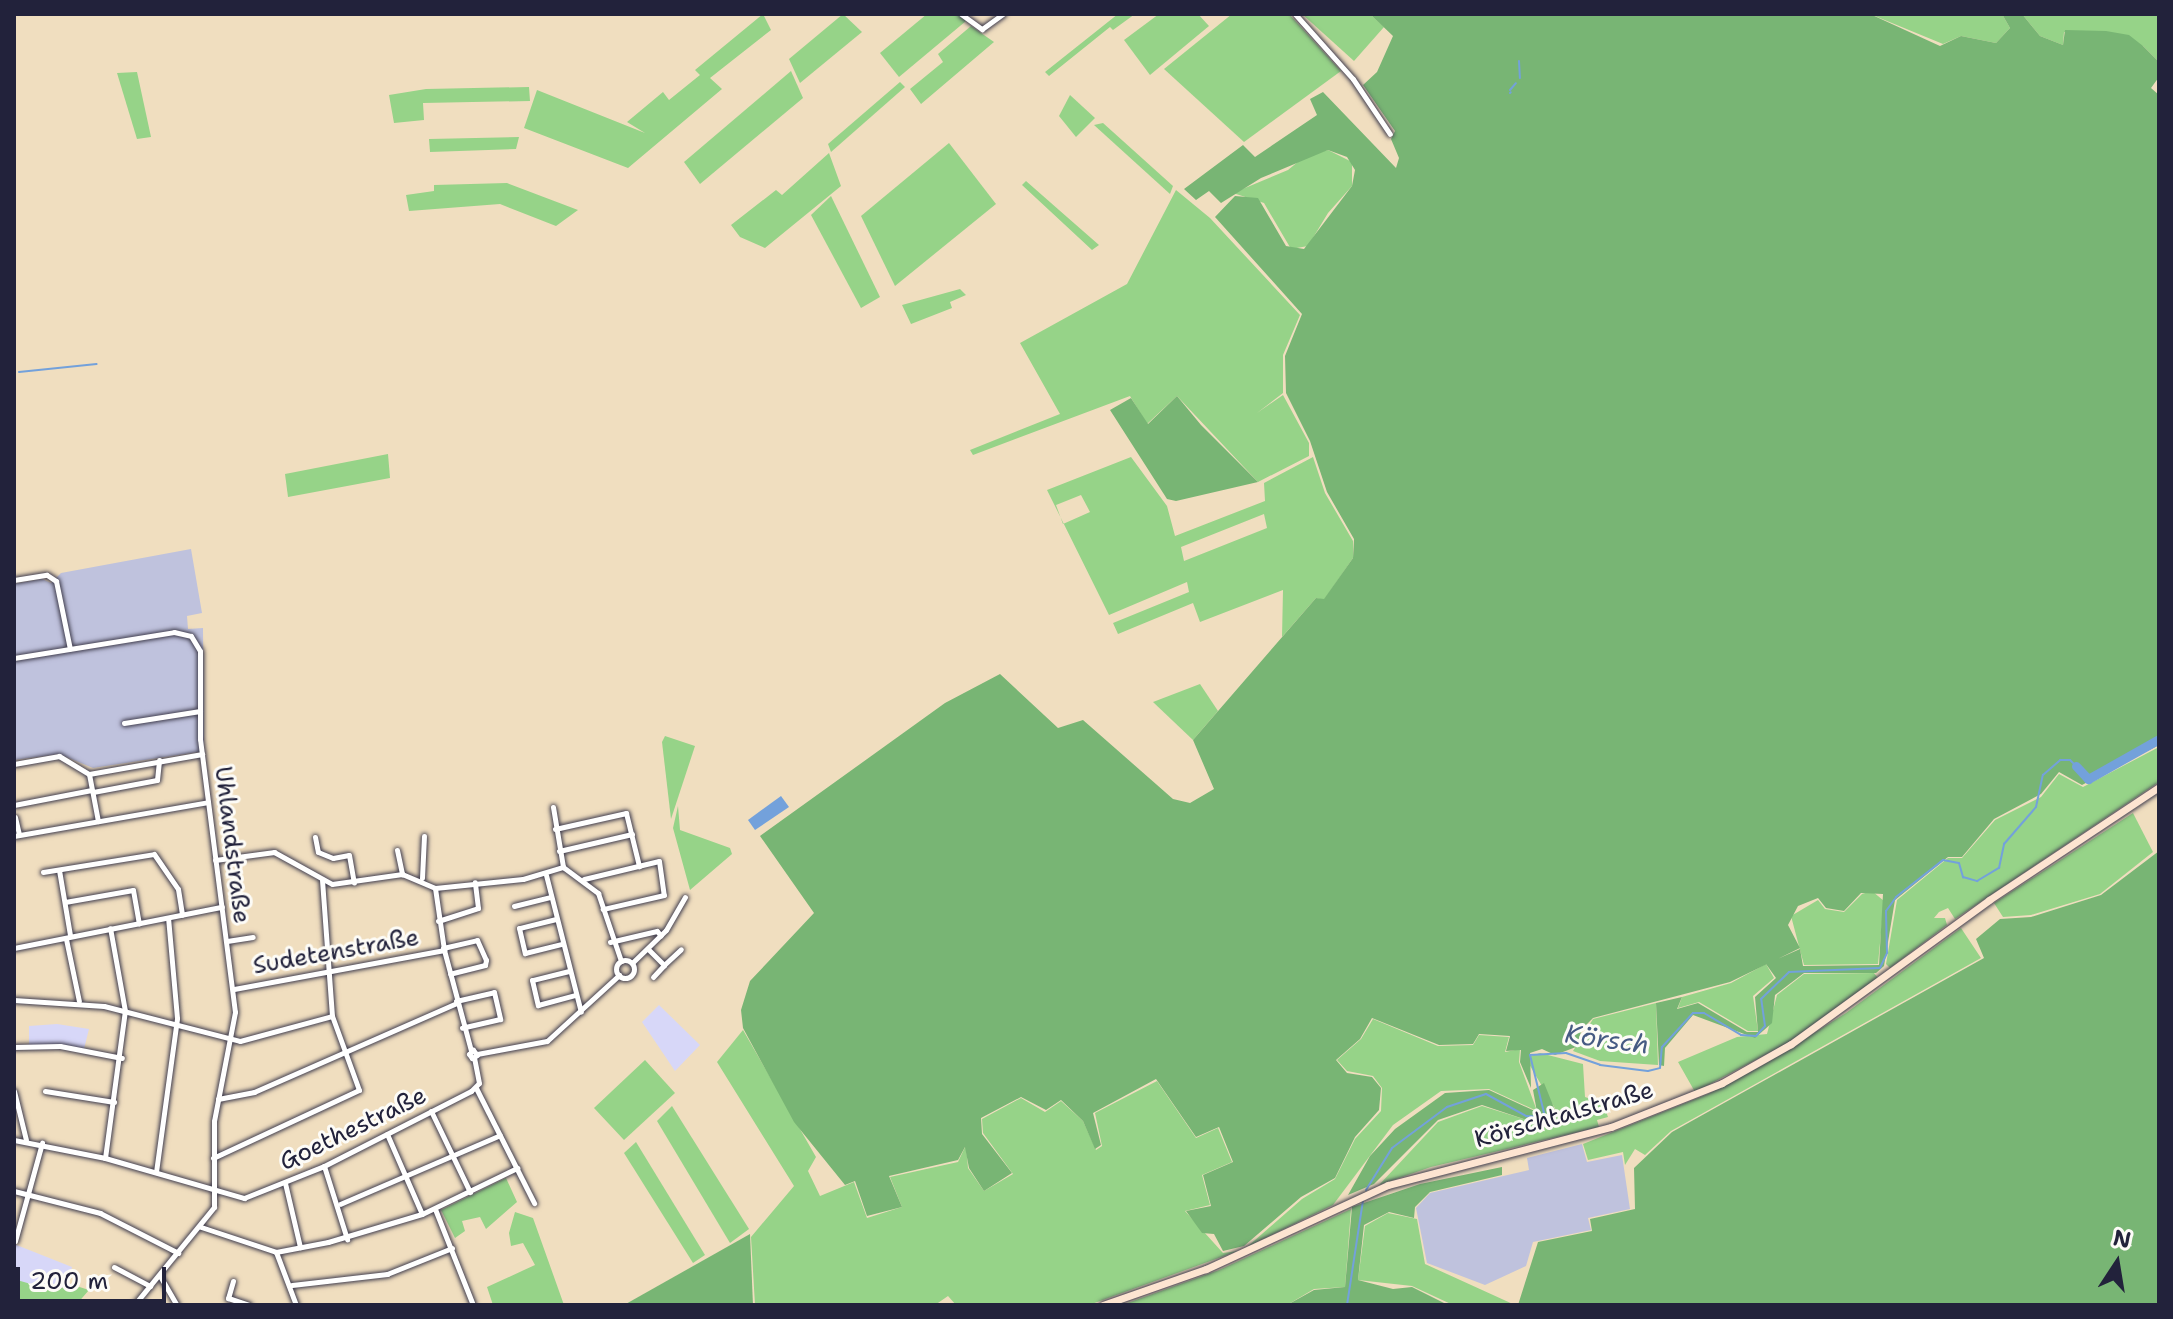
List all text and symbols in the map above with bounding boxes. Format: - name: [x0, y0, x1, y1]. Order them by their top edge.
- street label: Uhlandstraße: [208, 765, 256, 925]
- street label: Sudetenstraße: [251, 923, 421, 981]
- water label: Körsch: [1563, 1018, 1651, 1060]
- street label: Körschtalstraße: [1471, 1076, 1657, 1154]
- street label: Goethestraße: [275, 1081, 431, 1177]
- north arrow: [2077, 1223, 2157, 1303]
- text: N: [2111, 1223, 2134, 1255]
- scale bar: [20, 1251, 170, 1301]
- text: 200 m: [30, 1265, 108, 1297]

